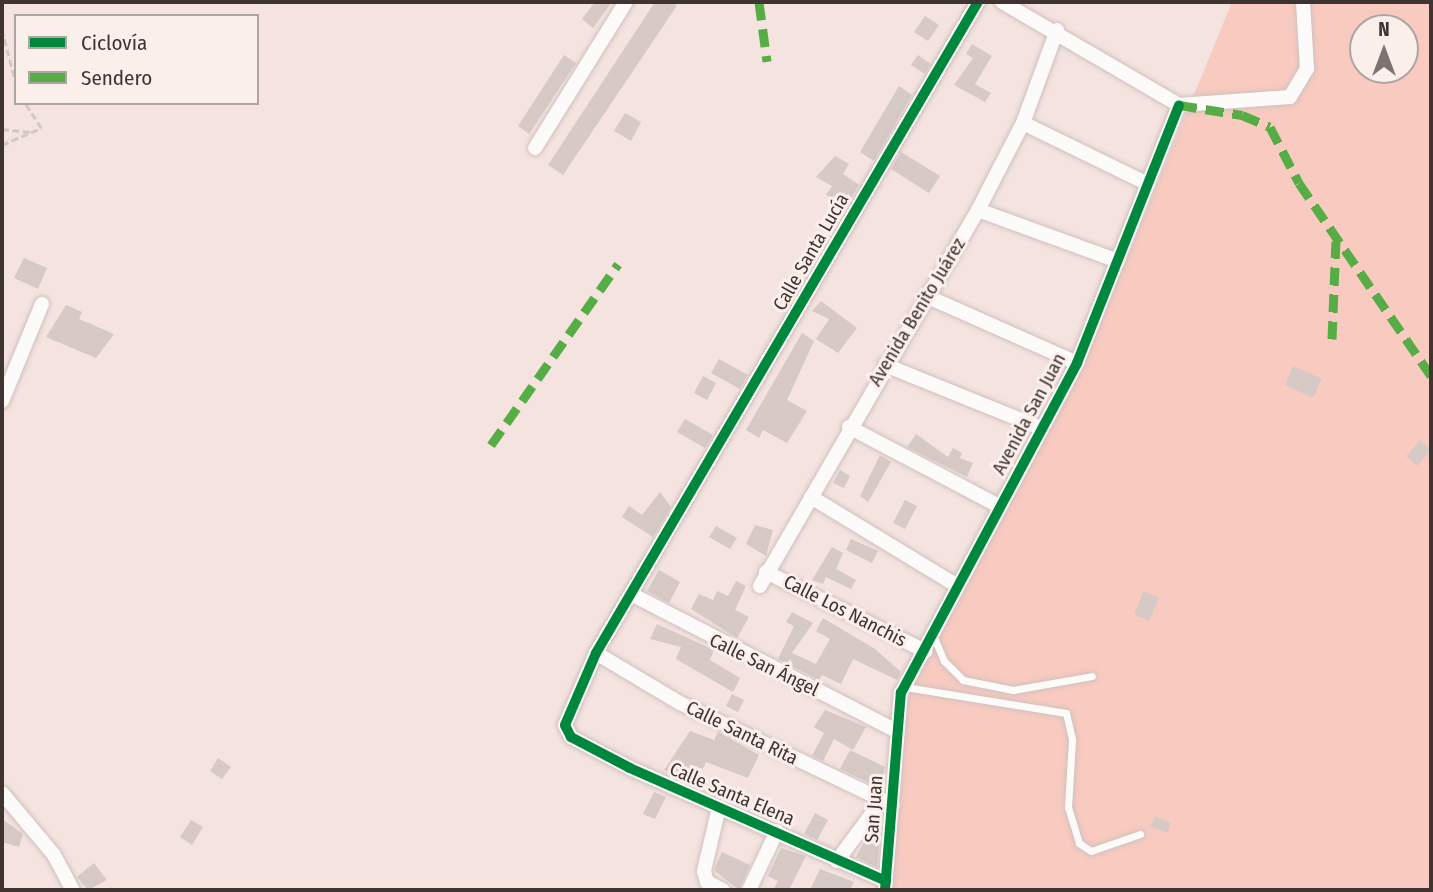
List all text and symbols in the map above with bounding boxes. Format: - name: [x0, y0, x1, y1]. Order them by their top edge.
- legend: [14, 14, 259, 105]
- north arrow: [1349, 14, 1419, 84]
- text: N: [1378, 18, 1390, 41]
- text: Ciclovía: [81, 30, 147, 56]
- text: Sendero: [81, 65, 152, 91]
- street label: Calle Santa Lucía: [768, 189, 854, 315]
- street label: Avenida Benito Juárez: [864, 234, 970, 390]
- street label: Avenida San Juan: [987, 349, 1071, 479]
- street label: Calle Los Nanchis: [780, 570, 910, 652]
- street label: Calle San Ángel: [706, 629, 822, 701]
- street label: Calle Santa Rita: [682, 696, 802, 770]
- street label: Calle Santa Elena: [666, 757, 798, 831]
- street label: San Juan: [860, 774, 888, 844]

